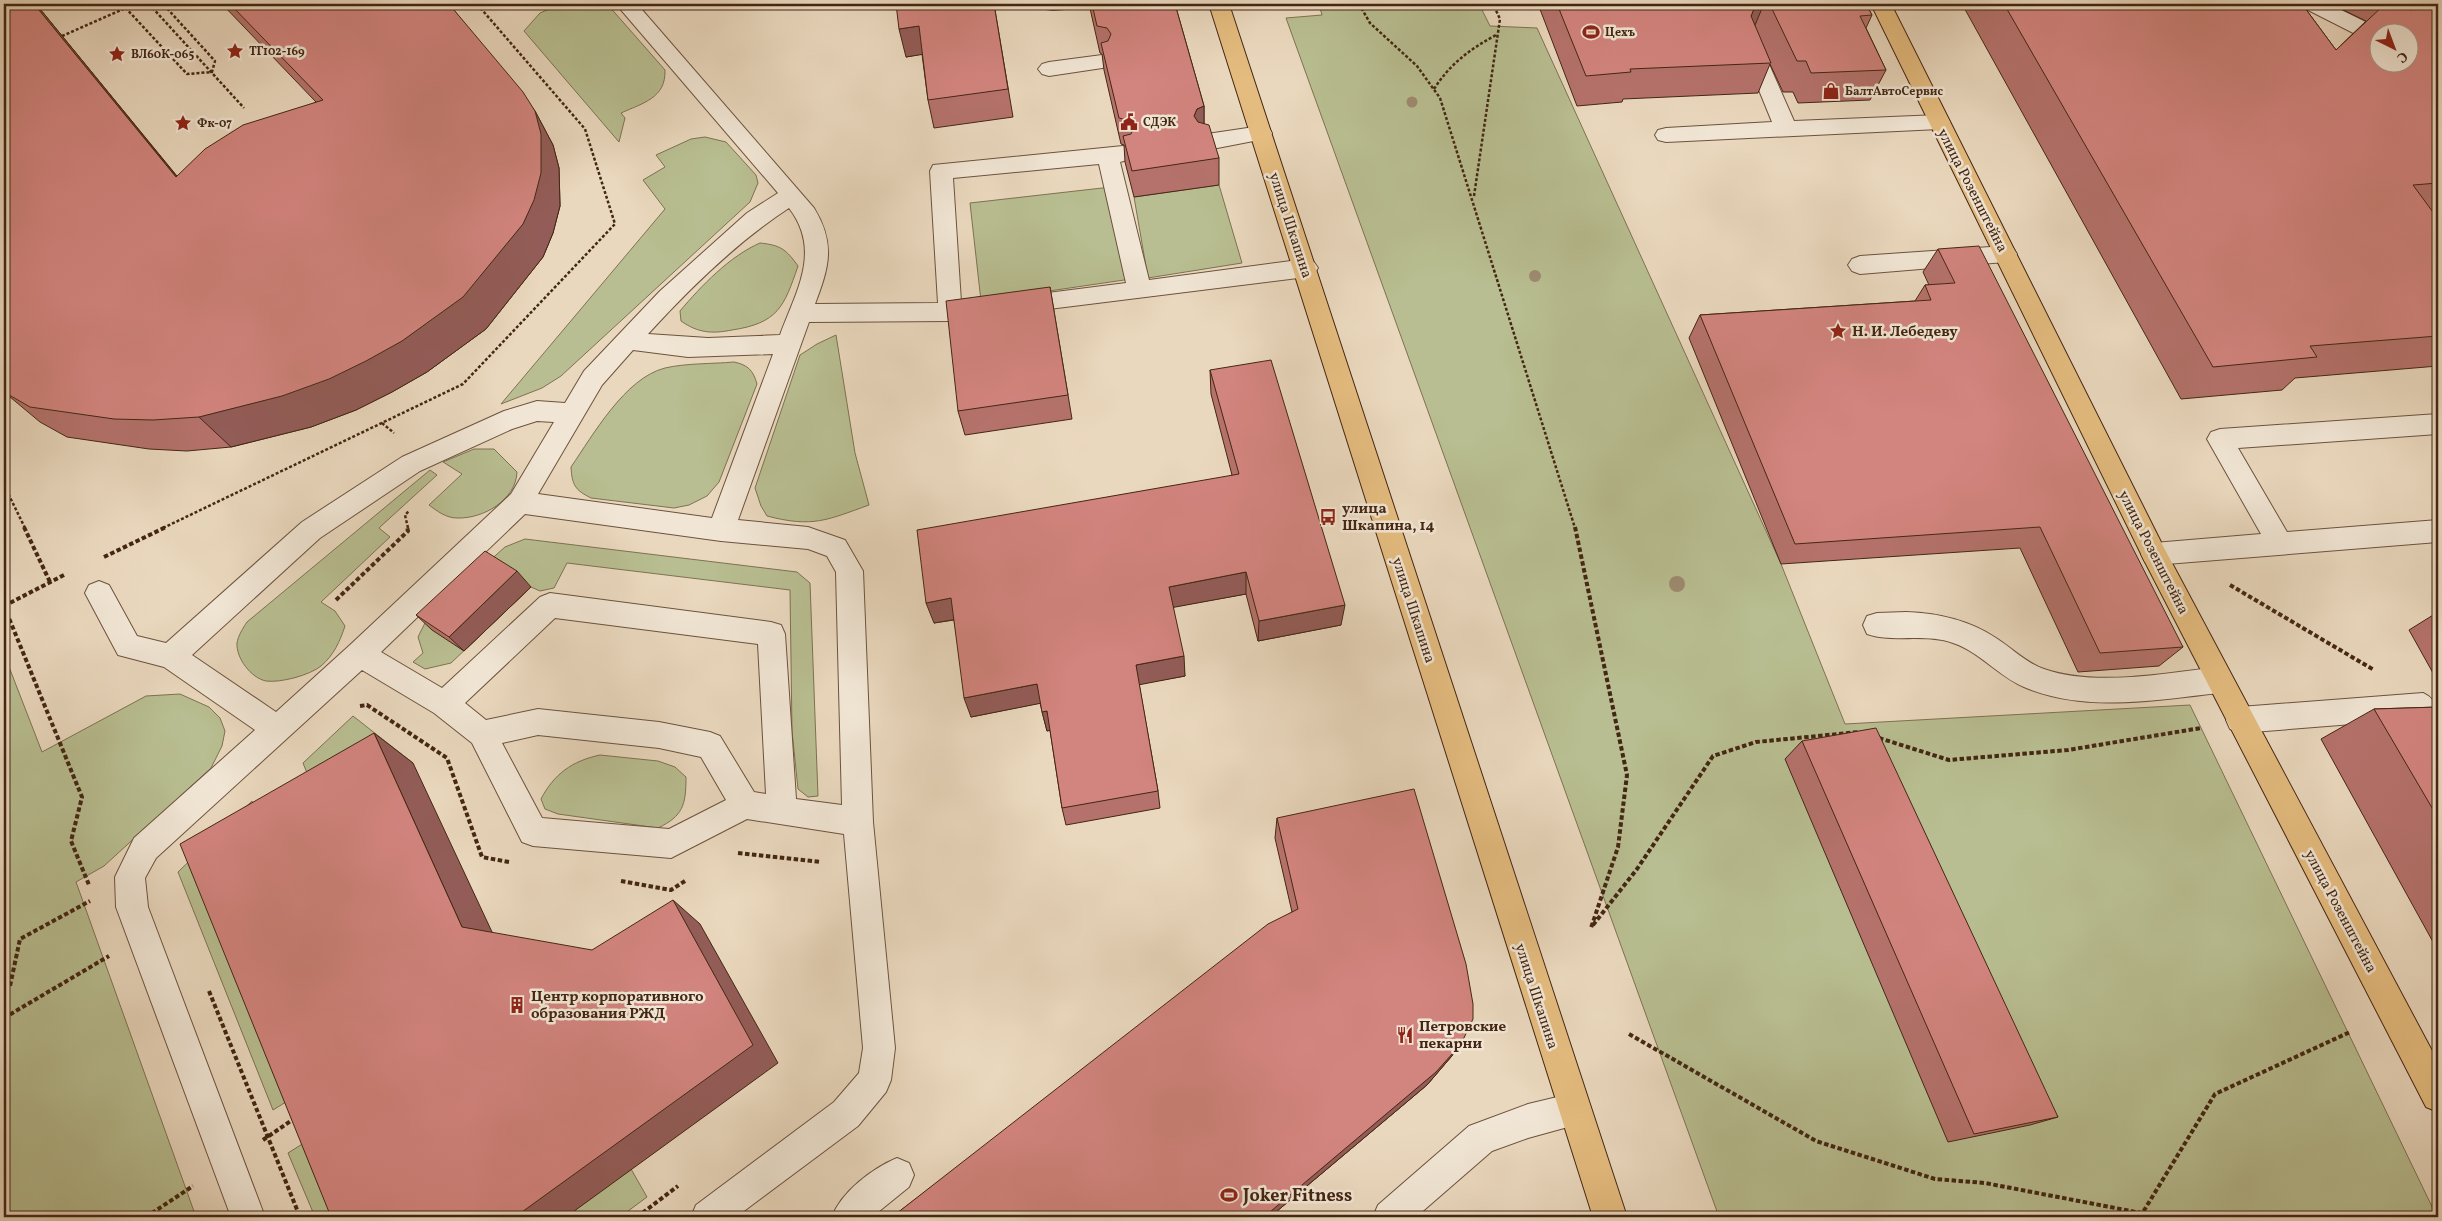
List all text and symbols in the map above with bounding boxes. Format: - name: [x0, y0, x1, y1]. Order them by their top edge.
- sports icon: Цехъ: [1581, 22, 1601, 42]
- north arrow: [2370, 22, 2420, 72]
- place label: Цехъ: [1605, 25, 1635, 41]
- place icon: ТГ102-169: [225, 41, 245, 61]
- place icon: ВЛ60К-065: [107, 44, 127, 64]
- place label: ТГ102-169: [249, 44, 305, 60]
- text: С: [2392, 46, 2411, 67]
- place label: ВЛ60К-065: [131, 47, 194, 63]
- shop icon: БалтАвтоСервис: [1821, 81, 1841, 101]
- place label: БалтАвтоСервис: [1845, 84, 1944, 100]
- public building icon: СДЭК: [1119, 112, 1139, 132]
- place icon: Фк-07: [173, 113, 193, 133]
- place label: СДЭК: [1143, 115, 1176, 131]
- place label: Фк-07: [197, 116, 232, 132]
- street label: улица Розенштейна: [1931, 125, 2012, 256]
- street label: улица Шкапина: [1263, 170, 1317, 281]
- place icon: Н. И. Лебедеву: [1828, 321, 1848, 341]
- place label: Н. И. Лебедеву: [1852, 322, 1958, 343]
- street label: улица Розенштейна: [2112, 487, 2193, 618]
- place label: улица Шкапина, 14: [1342, 499, 1435, 537]
- bus stop icon: улица Шкапина, 14: [1318, 507, 1338, 527]
- street label: улица Шкапина: [1386, 555, 1440, 666]
- street label: улица Розенштейна: [2298, 846, 2381, 977]
- street label: улица Шкапина: [1509, 941, 1563, 1052]
- place label: Центр корпоративного образования РЖД: [531, 987, 704, 1025]
- building icon: Центр корпоративного образования РЖД: [507, 995, 527, 1015]
- place label: Петровские пекарни: [1419, 1017, 1506, 1055]
- restaurant icon: Петровские пекарни: [1395, 1025, 1415, 1045]
- place label: Joker Fitness: [1242, 1184, 1352, 1209]
- sports icon: Joker Fitness: [1219, 1185, 1239, 1205]

